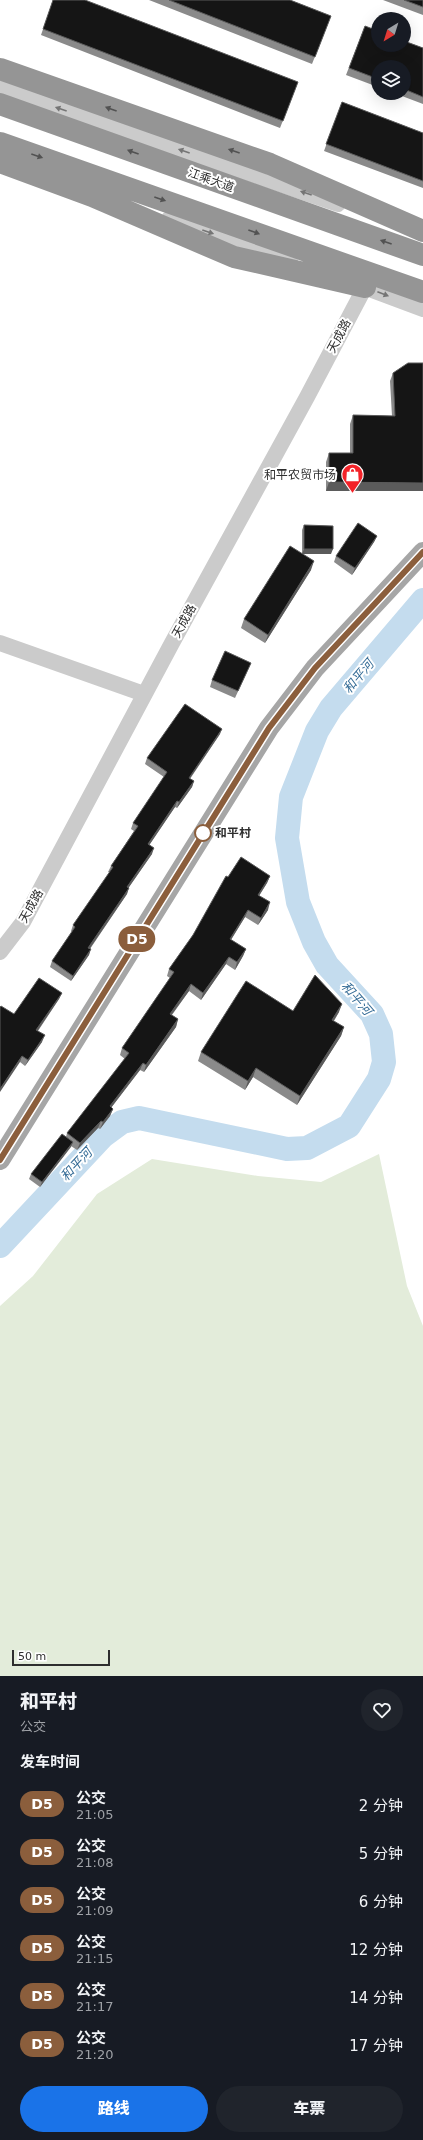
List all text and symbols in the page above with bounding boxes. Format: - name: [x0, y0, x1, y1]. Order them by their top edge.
- north arrow: [371, 12, 411, 52]
- map controls: [371, 12, 411, 100]
- button: layers: [371, 60, 411, 100]
- one-way arrow: [54, 105, 66, 111]
- one-way arrow: [104, 105, 116, 111]
- one-way arrow: [127, 148, 139, 154]
- one-way arrow: [177, 148, 189, 154]
- one-way arrow: [227, 148, 239, 154]
- one-way arrow: [31, 153, 43, 159]
- street label: 江乘大道: [186, 165, 236, 195]
- one-way arrow: [300, 190, 312, 196]
- one-way arrow: [154, 196, 166, 202]
- one-way arrow: [248, 229, 260, 235]
- one-way arrow: [202, 230, 214, 236]
- one-way arrow: [380, 238, 392, 244]
- one-way arrow: [378, 292, 390, 298]
- street label: 天成路: [324, 317, 354, 355]
- shop icon: 和平农贸市场: [339, 462, 365, 495]
- place label: 和平农贸市场: [264, 468, 336, 482]
- street label: 天成路: [169, 602, 199, 640]
- water label: 和平河: [340, 654, 379, 696]
- marker: 和平村: [194, 824, 212, 842]
- place label: 和平村: [215, 826, 251, 840]
- street label: 天成路: [16, 887, 46, 925]
- line badge: D5: [119, 926, 155, 952]
- text: D5: [126, 931, 148, 947]
- water label: 和平河: [338, 979, 377, 1020]
- water label: 和平河: [58, 1143, 97, 1184]
- scale bar: [12, 1648, 110, 1667]
- text: 50 m: [18, 1650, 46, 1663]
- button: heart: [361, 1689, 403, 1731]
- text: 和平村: [20, 1690, 77, 1712]
- text: 公交: [20, 1719, 46, 1734]
- text: 发车时间: [20, 1753, 80, 1771]
- text: 公交: [76, 1789, 106, 1807]
- text: D5: [31, 1796, 53, 1812]
- text: 2 分钟: [359, 1797, 403, 1815]
- text: 21:05: [76, 1807, 113, 1822]
- text: 公交: [76, 1837, 106, 1855]
- text: D5: [31, 1844, 53, 1860]
- text: 5 分钟: [359, 1845, 403, 1863]
- text: 21:08: [76, 1855, 113, 1870]
- text: 公交: [76, 1885, 106, 1903]
- text: D5: [31, 1892, 53, 1908]
- text: 6 分钟: [359, 1893, 403, 1911]
- text: 21:09: [76, 1903, 113, 1918]
- text: 公交: [76, 1933, 106, 1951]
- text: D5: [31, 1940, 53, 1956]
- text: 12 分钟: [349, 1941, 403, 1959]
- text: 21:15: [76, 1951, 113, 1966]
- text: 公交: [76, 1981, 106, 1999]
- text: D5: [31, 1988, 53, 2004]
- text: 14 分钟: [349, 1989, 403, 2007]
- text: 21:17: [76, 1999, 113, 2014]
- text: 公交: [76, 2029, 106, 2047]
- text: D5: [31, 2036, 53, 2052]
- text: 17 分钟: [349, 2037, 403, 2055]
- text: 21:20: [76, 2047, 113, 2062]
- button: 路线: [20, 2086, 208, 2132]
- button: 车票: [216, 2086, 403, 2132]

